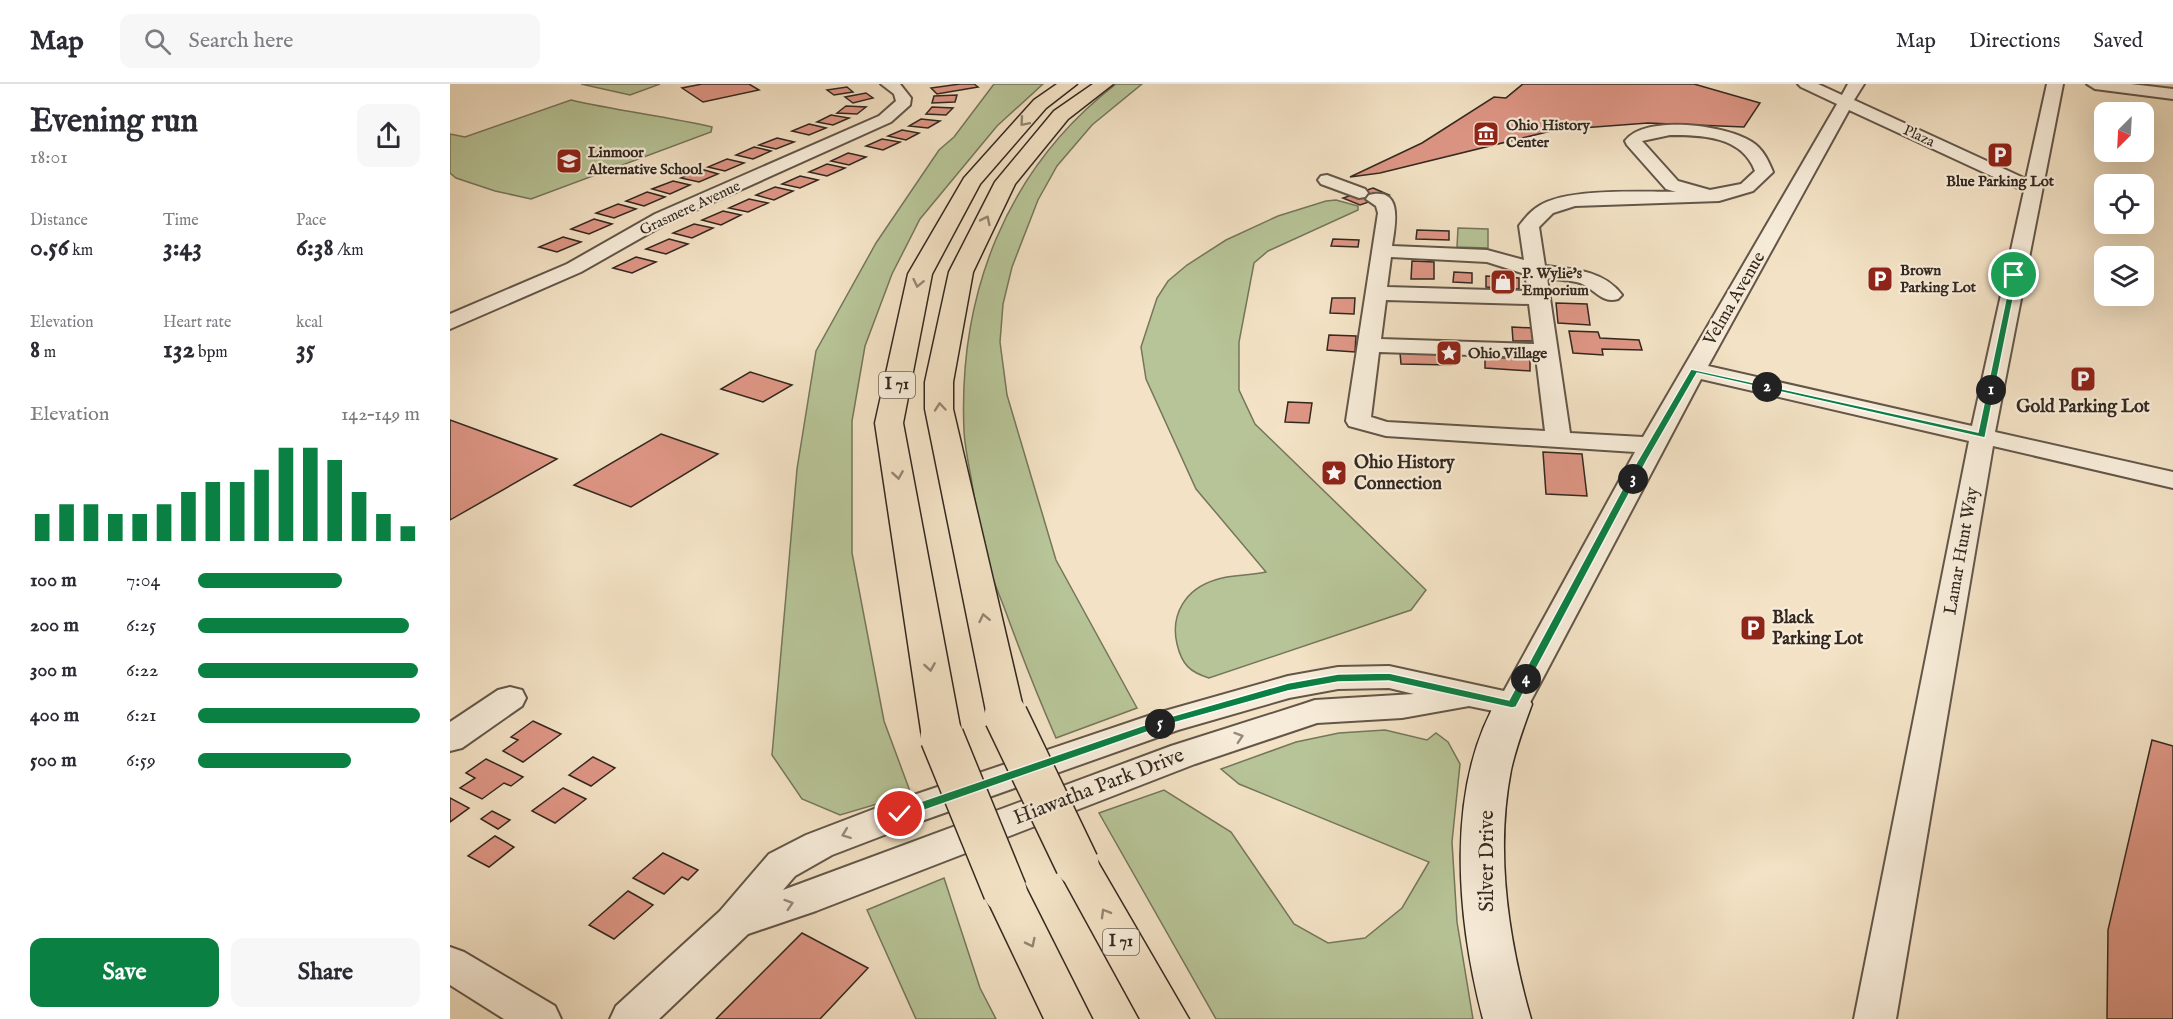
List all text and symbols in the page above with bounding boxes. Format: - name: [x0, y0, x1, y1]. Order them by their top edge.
- search box: [120, 14, 540, 68]
- text: Map: [30, 24, 84, 59]
- icon: search: [141, 25, 174, 58]
- text: Search here: [189, 27, 293, 55]
- text: Map: [1896, 28, 1936, 55]
- text: Directions: [1969, 28, 2060, 55]
- text: Saved: [2093, 28, 2143, 55]
- text: Evening run: [30, 101, 198, 143]
- north arrow: [2094, 102, 2154, 162]
- map controls: [2094, 102, 2154, 306]
- button: share: [357, 104, 420, 167]
- one-way arrow: [1020, 115, 1031, 126]
- place label: Ohio History Center: [1506, 116, 1591, 152]
- museum icon: Ohio History Center: [1471, 119, 1501, 149]
- street label: Plaza: [1900, 120, 1938, 152]
- parking icon: Blue Parking Lot: [1985, 140, 2015, 170]
- place label: Linmoor Alternative School: [587, 143, 703, 179]
- text: 18:01: [30, 145, 68, 170]
- school or university icon: Linmoor Alternative School: [554, 146, 584, 176]
- place label: Blue Parking Lot: [1946, 172, 2055, 191]
- button: locate: [2094, 174, 2154, 234]
- street label: Grasmere Avenue: [637, 176, 744, 240]
- text: Distance: [30, 211, 88, 231]
- text: Time: [163, 211, 199, 231]
- text: Pace: [296, 211, 326, 231]
- one-way arrow: [979, 216, 991, 227]
- text: 0.56: [30, 231, 69, 264]
- text: 3:43: [163, 231, 202, 264]
- text: 6:38: [296, 231, 334, 264]
- text: km: [69, 241, 93, 261]
- text: /km: [334, 241, 364, 261]
- button: layers: [2094, 246, 2154, 306]
- street label: Velma Avenue: [1698, 248, 1771, 351]
- pin: [1988, 249, 2039, 300]
- icon: arrive: [1997, 258, 2030, 291]
- place label: Brown Parking Lot: [1900, 261, 1977, 297]
- place label: P. Wylie's Emporium: [1522, 264, 1589, 300]
- parking icon: Brown Parking Lot: [1865, 264, 1895, 294]
- shop icon: P. Wylie's Emporium: [1488, 267, 1518, 297]
- one-way arrow: [912, 278, 925, 288]
- text: Elevation: [30, 313, 93, 333]
- text: Heart rate: [163, 313, 231, 333]
- text: kcal: [296, 313, 323, 333]
- text: 8: [30, 333, 40, 366]
- text: 132: [163, 333, 195, 366]
- text: 35: [296, 333, 315, 366]
- place icon: Ohio Village: [1434, 338, 1464, 368]
- text: m: [40, 343, 56, 363]
- text: bpm: [195, 343, 228, 363]
- place label: Ohio Village: [1468, 344, 1547, 363]
- parking icon: Gold Parking Lot: [2068, 364, 2098, 394]
- road number: I 71: [879, 372, 915, 398]
- pin: 2: [1752, 372, 1782, 402]
- pin: 1: [1976, 375, 2006, 405]
- text: 2: [1763, 377, 1771, 397]
- text: 1: [1988, 380, 1994, 400]
- place label: Gold Parking Lot: [2016, 396, 2151, 419]
- text: Elevation: [30, 402, 109, 427]
- text: 142–149 m: [341, 402, 420, 427]
- one-way arrow: [934, 402, 947, 412]
- place label: Ohio History Connection: [1354, 452, 1456, 496]
- place icon: Ohio History Connection: [1319, 458, 1349, 488]
- pin: 3: [1618, 464, 1648, 494]
- one-way arrow: [891, 469, 904, 479]
- text: 3: [1630, 469, 1636, 489]
- street label: Lamar Hunt Way: [1939, 485, 1985, 617]
- text: 100 m: [30, 568, 77, 593]
- text: 7:04: [126, 568, 160, 593]
- place label: Black Parking Lot: [1772, 607, 1864, 651]
- text: 200 m: [30, 613, 79, 638]
- text: 6:25: [126, 613, 156, 638]
- one-way arrow: [979, 613, 992, 623]
- parking icon: Black Parking Lot: [1738, 613, 1768, 643]
- text: 300 m: [30, 658, 77, 683]
- text: 6:22: [126, 658, 158, 683]
- one-way arrow: [923, 662, 936, 672]
- pin: 4: [1511, 664, 1541, 694]
- text: 4: [1522, 669, 1530, 689]
- text: 400 m: [30, 703, 79, 728]
- text: 6:21: [126, 703, 157, 728]
- pin: 5: [1145, 709, 1175, 739]
- text: 5: [1157, 714, 1163, 734]
- one-way arrow: [1233, 731, 1244, 744]
- street label: Hiawatha Park Drive: [1010, 742, 1189, 832]
- text: 500 m: [30, 748, 77, 773]
- text: 6:59: [126, 748, 156, 773]
- pin: [874, 788, 925, 839]
- icon: check: [883, 797, 916, 830]
- street label: Silver Drive: [1474, 810, 1501, 912]
- one-way arrow: [841, 827, 852, 840]
- one-way arrow: [783, 899, 794, 911]
- one-way arrow: [1100, 909, 1112, 920]
- road number: I 71: [1103, 929, 1139, 955]
- one-way arrow: [1023, 937, 1035, 948]
- button: Save: [30, 938, 219, 1007]
- button: Share: [231, 938, 420, 1007]

